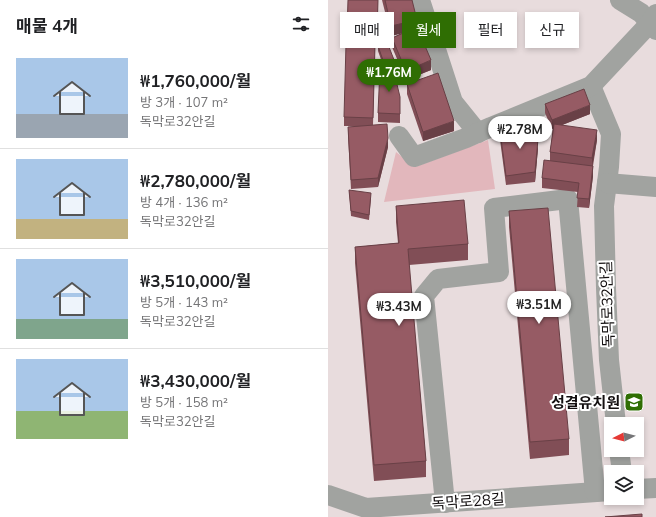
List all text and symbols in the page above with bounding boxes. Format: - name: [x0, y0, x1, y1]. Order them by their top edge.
- chip: 매매: [340, 12, 394, 48]
- chip: 월세: [402, 12, 456, 48]
- chip: 필터: [464, 12, 517, 48]
- chip: 신규: [525, 12, 579, 48]
- icon: filters: [290, 13, 312, 35]
- text: 매물 4개: [16, 15, 78, 36]
- pin: ₩1.76M: [356, 59, 422, 93]
- text: ₩1.76M: [366, 64, 412, 80]
- text: ₩1,760,000/월: [140, 70, 251, 91]
- icon: home: [48, 74, 96, 122]
- text: 방 3개 · 107 m²: [140, 94, 228, 110]
- text: 독막로32안길: [140, 113, 215, 129]
- pin: ₩2.78M: [487, 116, 553, 150]
- text: ₩2.78M: [497, 121, 543, 137]
- text: ₩2,780,000/월: [140, 170, 251, 191]
- icon: home: [48, 175, 96, 223]
- text: 방 4개 · 136 m²: [140, 194, 228, 210]
- text: 독막로32안길: [140, 213, 215, 229]
- street label: 독막로32안길: [596, 260, 618, 348]
- text: ₩3,510,000/월: [140, 270, 251, 291]
- icon: home: [48, 275, 96, 323]
- pin: ₩3.51M: [506, 291, 572, 325]
- pin: ₩3.43M: [366, 293, 432, 327]
- text: 방 5개 · 143 m²: [140, 294, 228, 310]
- text: ₩3.51M: [516, 296, 562, 312]
- text: ₩3.43M: [376, 298, 422, 314]
- text: 독막로32안길: [140, 313, 215, 329]
- text: ₩3,430,000/월: [140, 370, 251, 391]
- icon: home: [48, 375, 96, 423]
- school or university icon: 성결유치원: [623, 391, 645, 413]
- place label: 성결유치원: [551, 393, 620, 412]
- text: 방 5개 · 158 m²: [140, 394, 228, 410]
- text: 독막로32안길: [140, 413, 215, 429]
- north arrow: [604, 417, 644, 457]
- map controls: [604, 417, 644, 505]
- button: layers: [604, 465, 644, 505]
- street label: 독막로28길: [431, 489, 505, 513]

